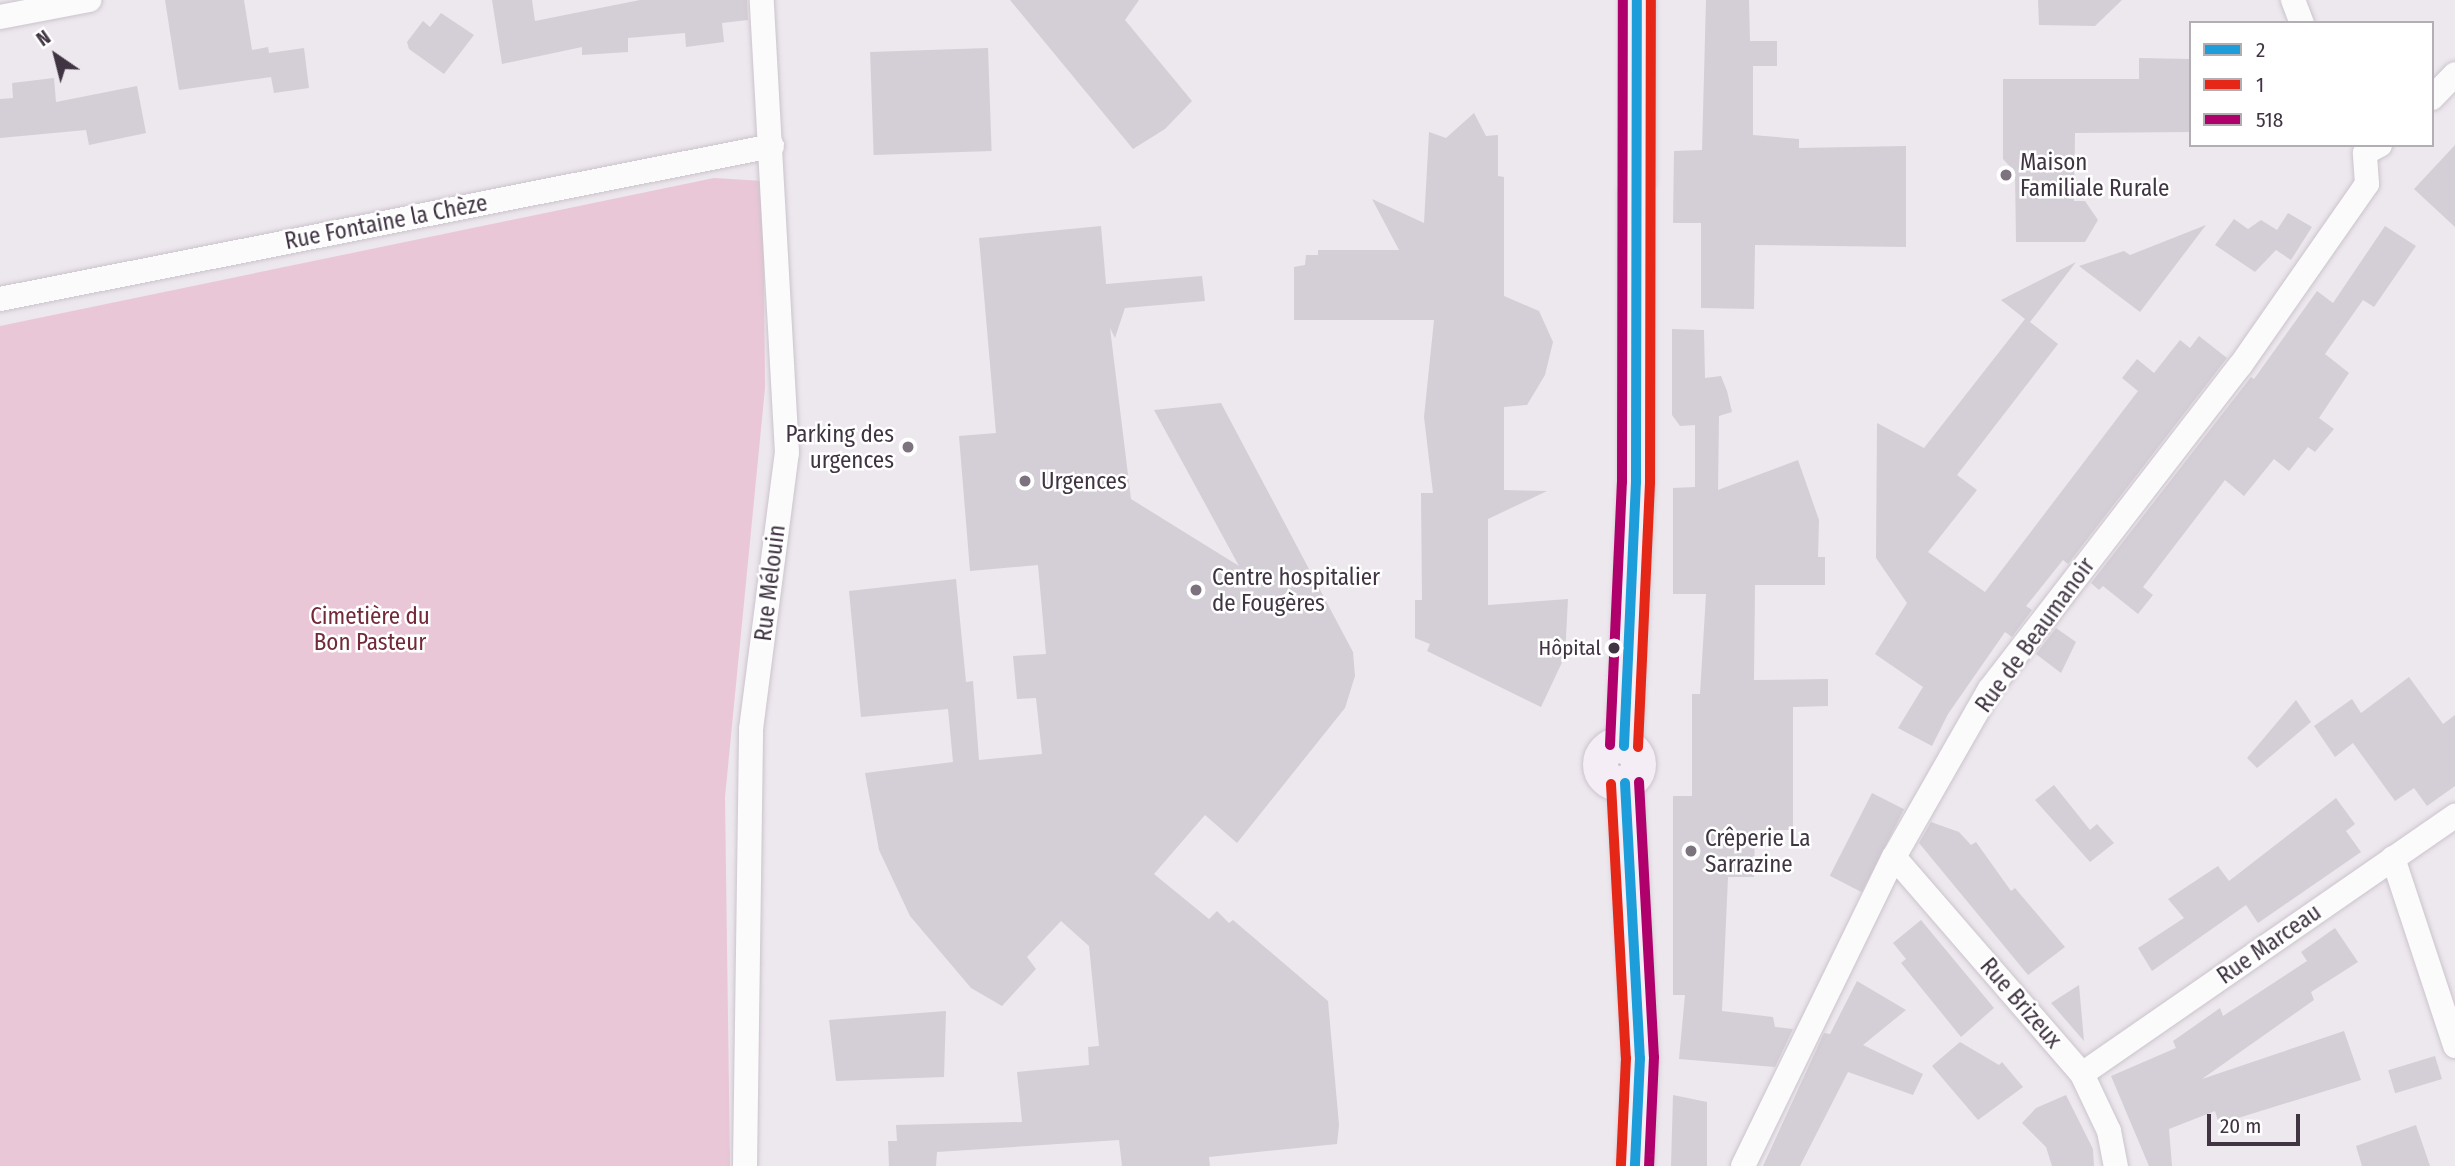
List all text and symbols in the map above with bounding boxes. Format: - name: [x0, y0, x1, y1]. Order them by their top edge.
- north arrow: [21, 21, 91, 91]
- legend: [2189, 21, 2434, 147]
- text: N: [32, 26, 55, 51]
- text: 2: [2256, 37, 2265, 63]
- text: 1: [2256, 72, 2264, 98]
- text: 518: [2256, 107, 2283, 133]
- place label: Maison Familiale Rurale: [2020, 148, 2169, 202]
- marker: Maison Familiale Rurale: [1998, 167, 2014, 183]
- street label: Rue Fontaine la Chèze: [282, 189, 490, 255]
- place label: Parking des urgences: [786, 420, 894, 474]
- marker: Parking des urgences: [900, 439, 916, 455]
- place label: Urgences: [1041, 467, 1127, 495]
- marker: Urgences: [1015, 471, 1035, 491]
- street label: Rue Mélouin: [749, 523, 791, 643]
- street label: Rue de Beaumanoir: [1970, 552, 2100, 718]
- place label: Centre hospitalier de Fougères: [1212, 563, 1380, 617]
- marker: Centre hospitalier de Fougères: [1186, 580, 1206, 600]
- park label: Cimetière du Bon Pasteur: [310, 602, 430, 656]
- place label: Hôpital: [1538, 635, 1601, 661]
- marker: Hôpital: [1607, 641, 1621, 655]
- place label: Crêperie La Sarrazine: [1705, 824, 1811, 878]
- marker: Crêperie La Sarrazine: [1683, 843, 1699, 859]
- street label: Rue Marceau: [2212, 898, 2326, 990]
- street label: Rue Brizeux: [1974, 952, 2068, 1054]
- scale bar: [2210, 1100, 2303, 1144]
- text: 20 m: [2220, 1113, 2261, 1139]

